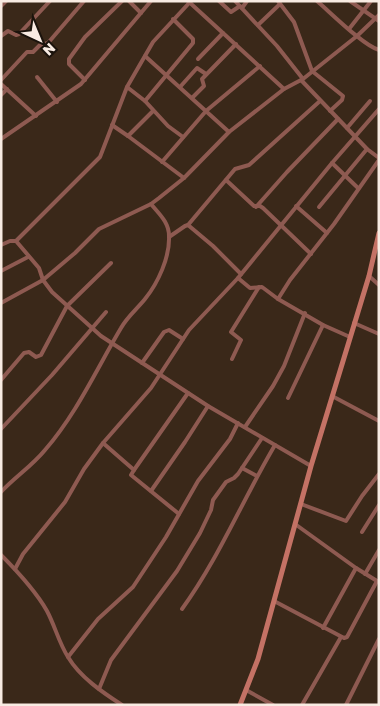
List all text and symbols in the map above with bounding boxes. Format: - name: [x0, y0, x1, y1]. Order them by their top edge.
- north arrow: [15, 15, 65, 65]
- text: N: [40, 40, 59, 60]

